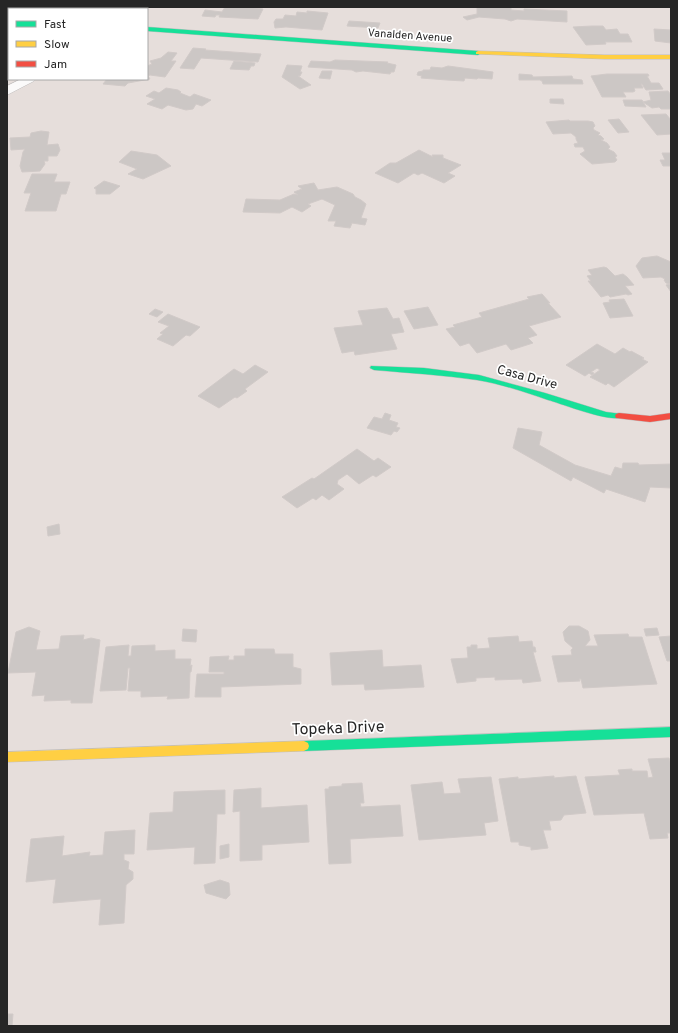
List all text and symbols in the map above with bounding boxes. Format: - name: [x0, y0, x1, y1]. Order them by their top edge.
- legend: [8, 8, 148, 80]
- text: Fast: [44, 17, 66, 33]
- street label: Vanalden Avenue: [367, 26, 453, 46]
- text: Slow: [44, 37, 70, 53]
- text: Jam: [44, 57, 67, 73]
- street label: Casa Drive: [495, 362, 559, 394]
- street label: Topeka Drive: [291, 717, 385, 741]

